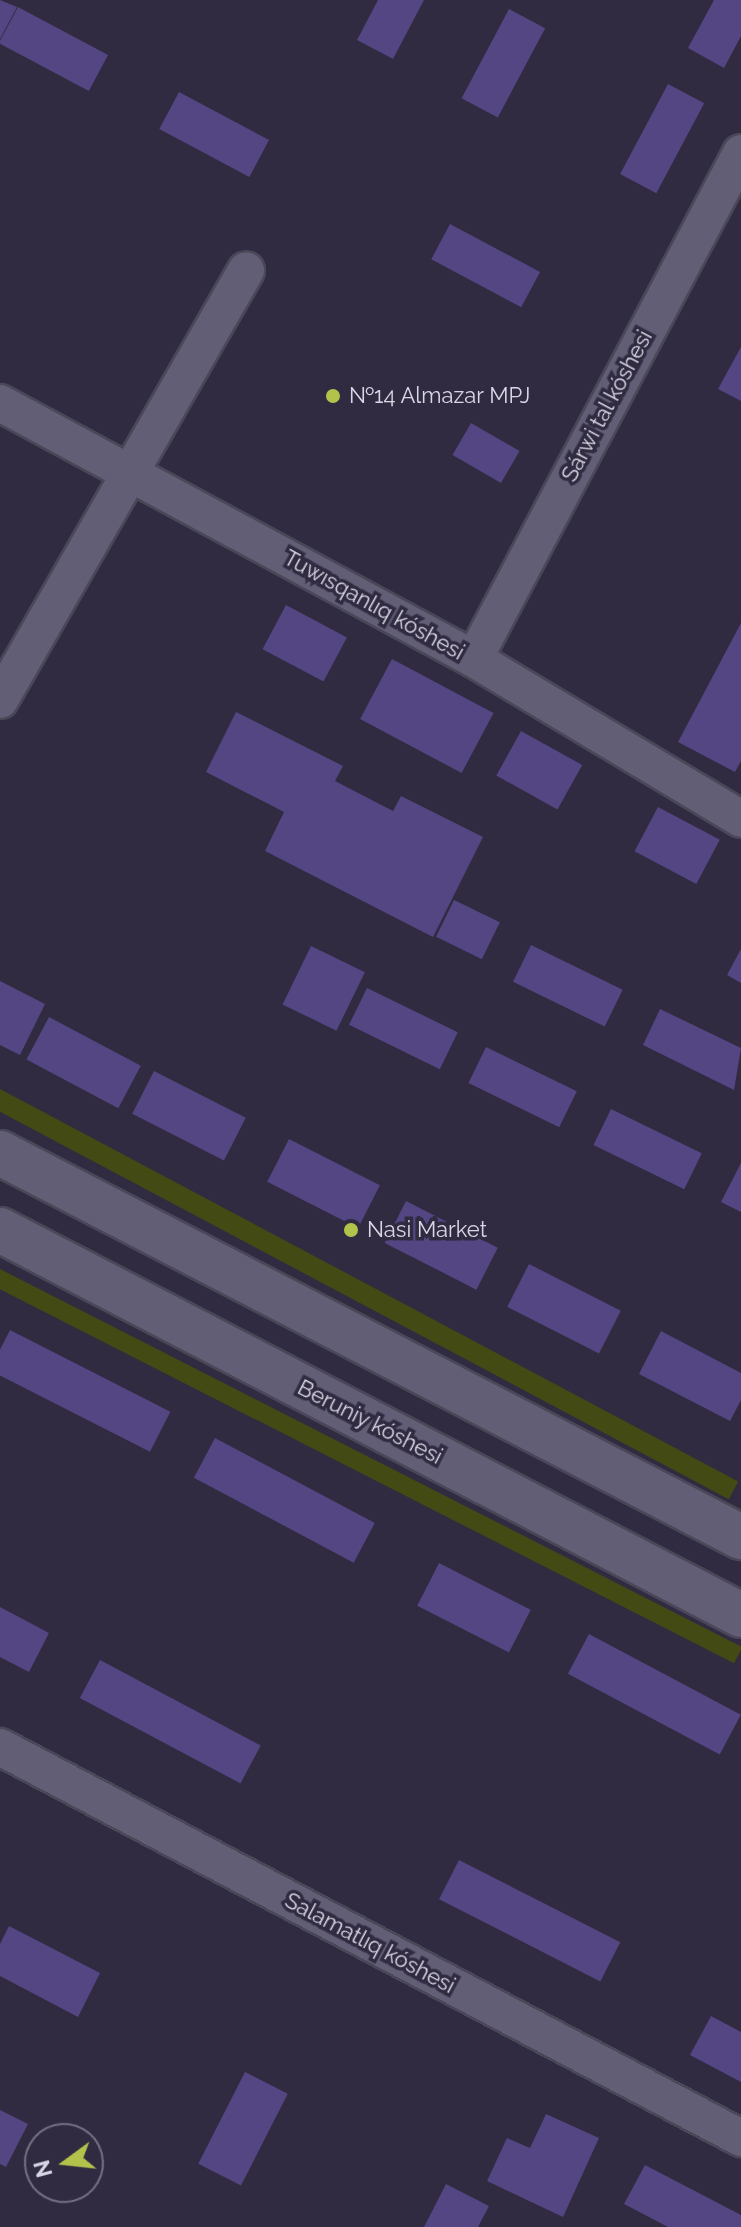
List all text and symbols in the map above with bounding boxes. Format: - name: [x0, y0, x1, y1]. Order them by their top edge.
- street label: Sárwi tal kóshesi: [556, 326, 658, 486]
- place label: №14 Almazar MPJ: [349, 383, 532, 409]
- marker: №14 Almazar MPJ: [324, 387, 342, 405]
- street label: Tuwısqanlıq kóshesi: [279, 544, 469, 666]
- place label: Nasi Market: [367, 1217, 487, 1243]
- marker: Nasi Market: [342, 1221, 360, 1239]
- street label: Beruniy kóshesi: [293, 1374, 447, 1470]
- street label: Salamatlıq kóshesi: [280, 1887, 460, 1999]
- north arrow: [24, 2123, 104, 2203]
- text: N: [28, 2157, 57, 2180]

